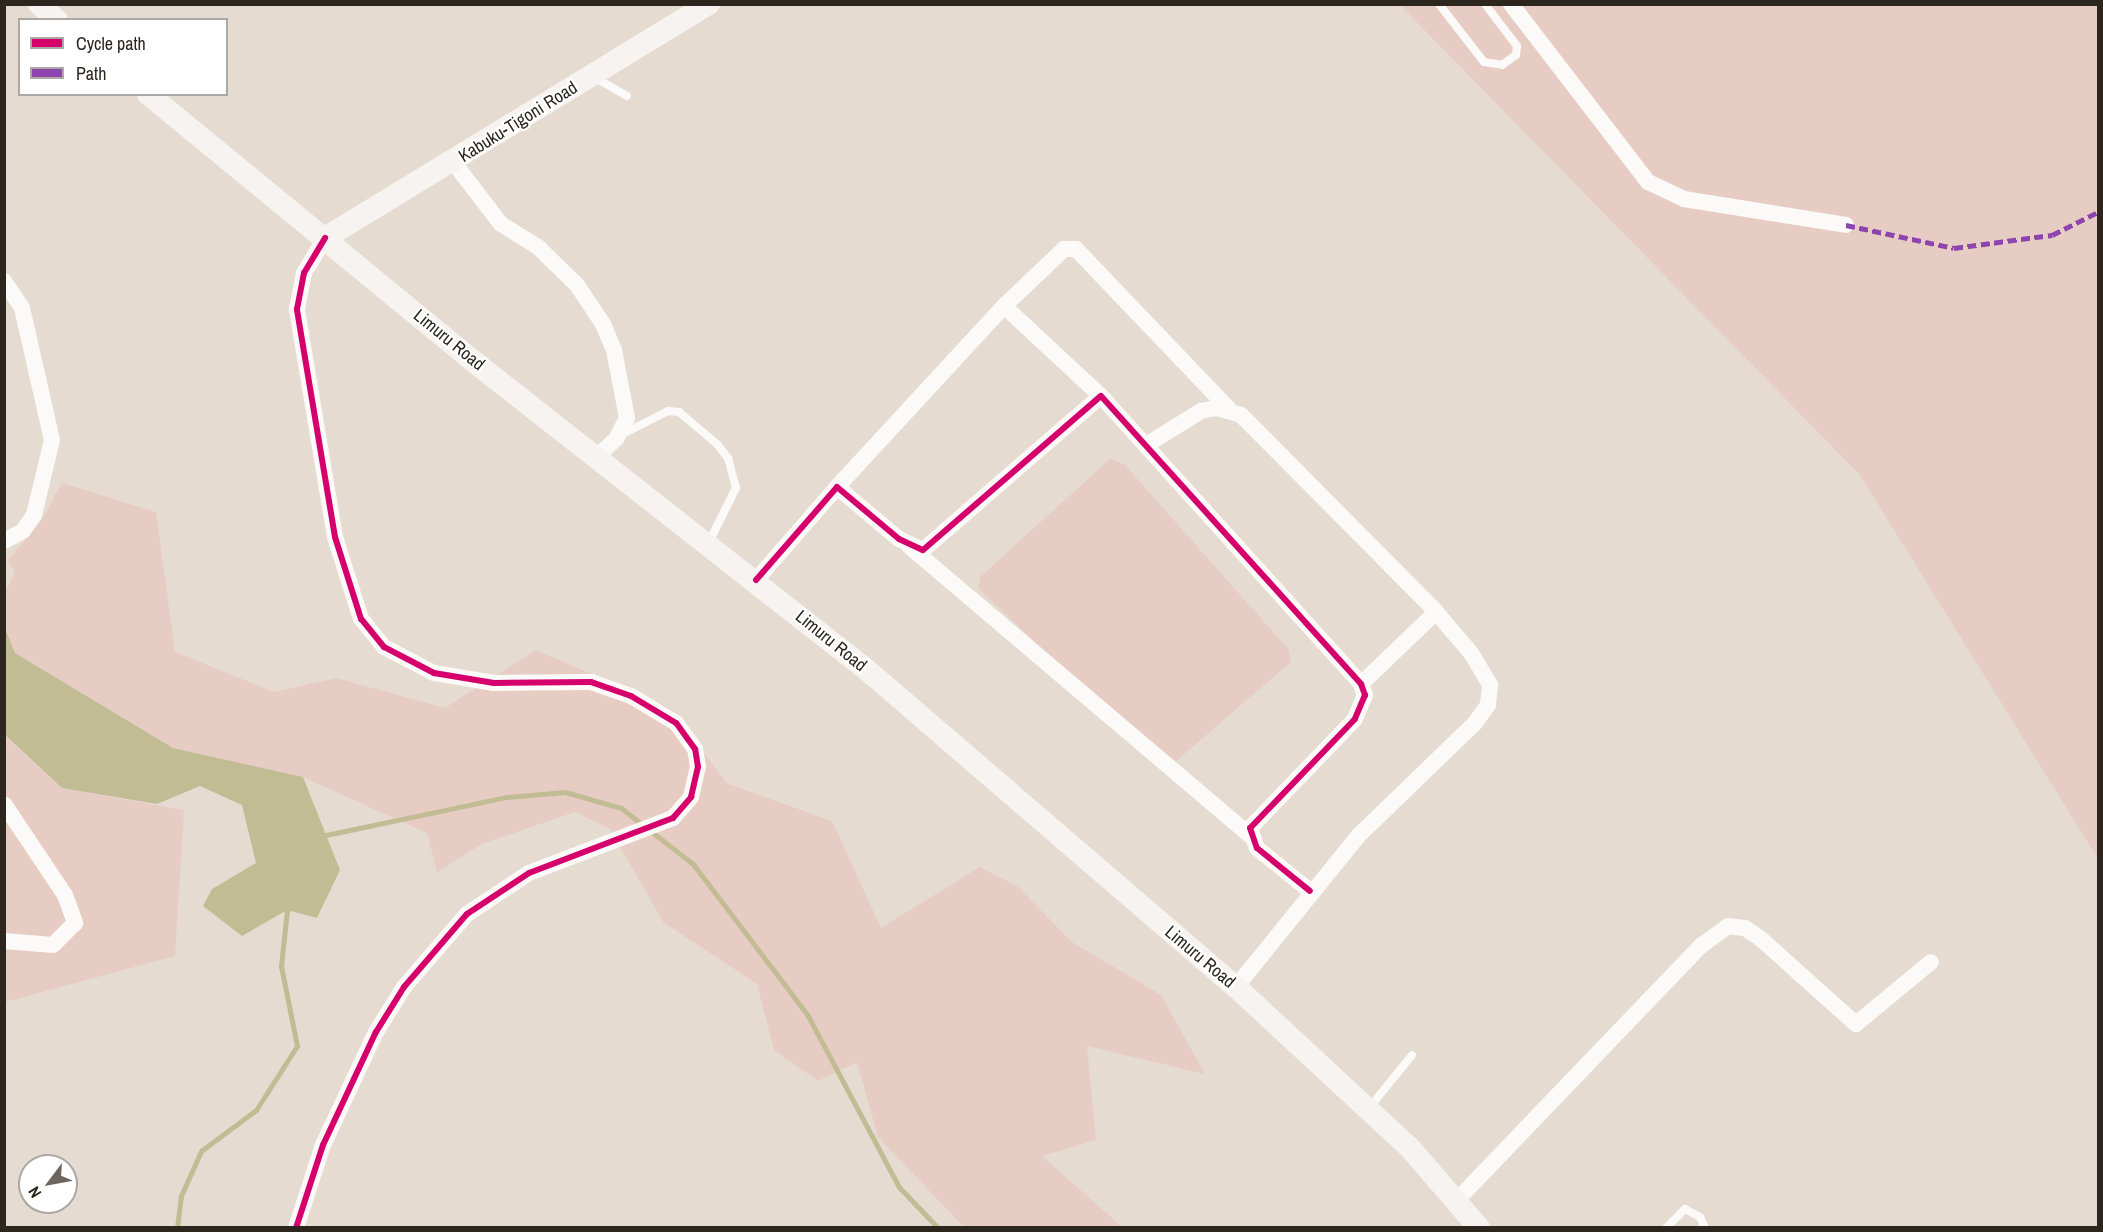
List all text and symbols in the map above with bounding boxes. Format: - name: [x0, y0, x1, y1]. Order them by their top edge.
- legend: [18, 18, 228, 96]
- text: Cycle path: [76, 31, 146, 56]
- text: Path: [76, 61, 106, 86]
- street label: Kabuku-Tigoni Road: [455, 77, 581, 167]
- street label: Limuru Road: [409, 305, 489, 375]
- street label: Limuru Road: [791, 606, 871, 676]
- street label: Limuru Road: [1160, 921, 1240, 993]
- north arrow: [18, 1154, 78, 1214]
- text: N: [23, 1183, 46, 1202]

